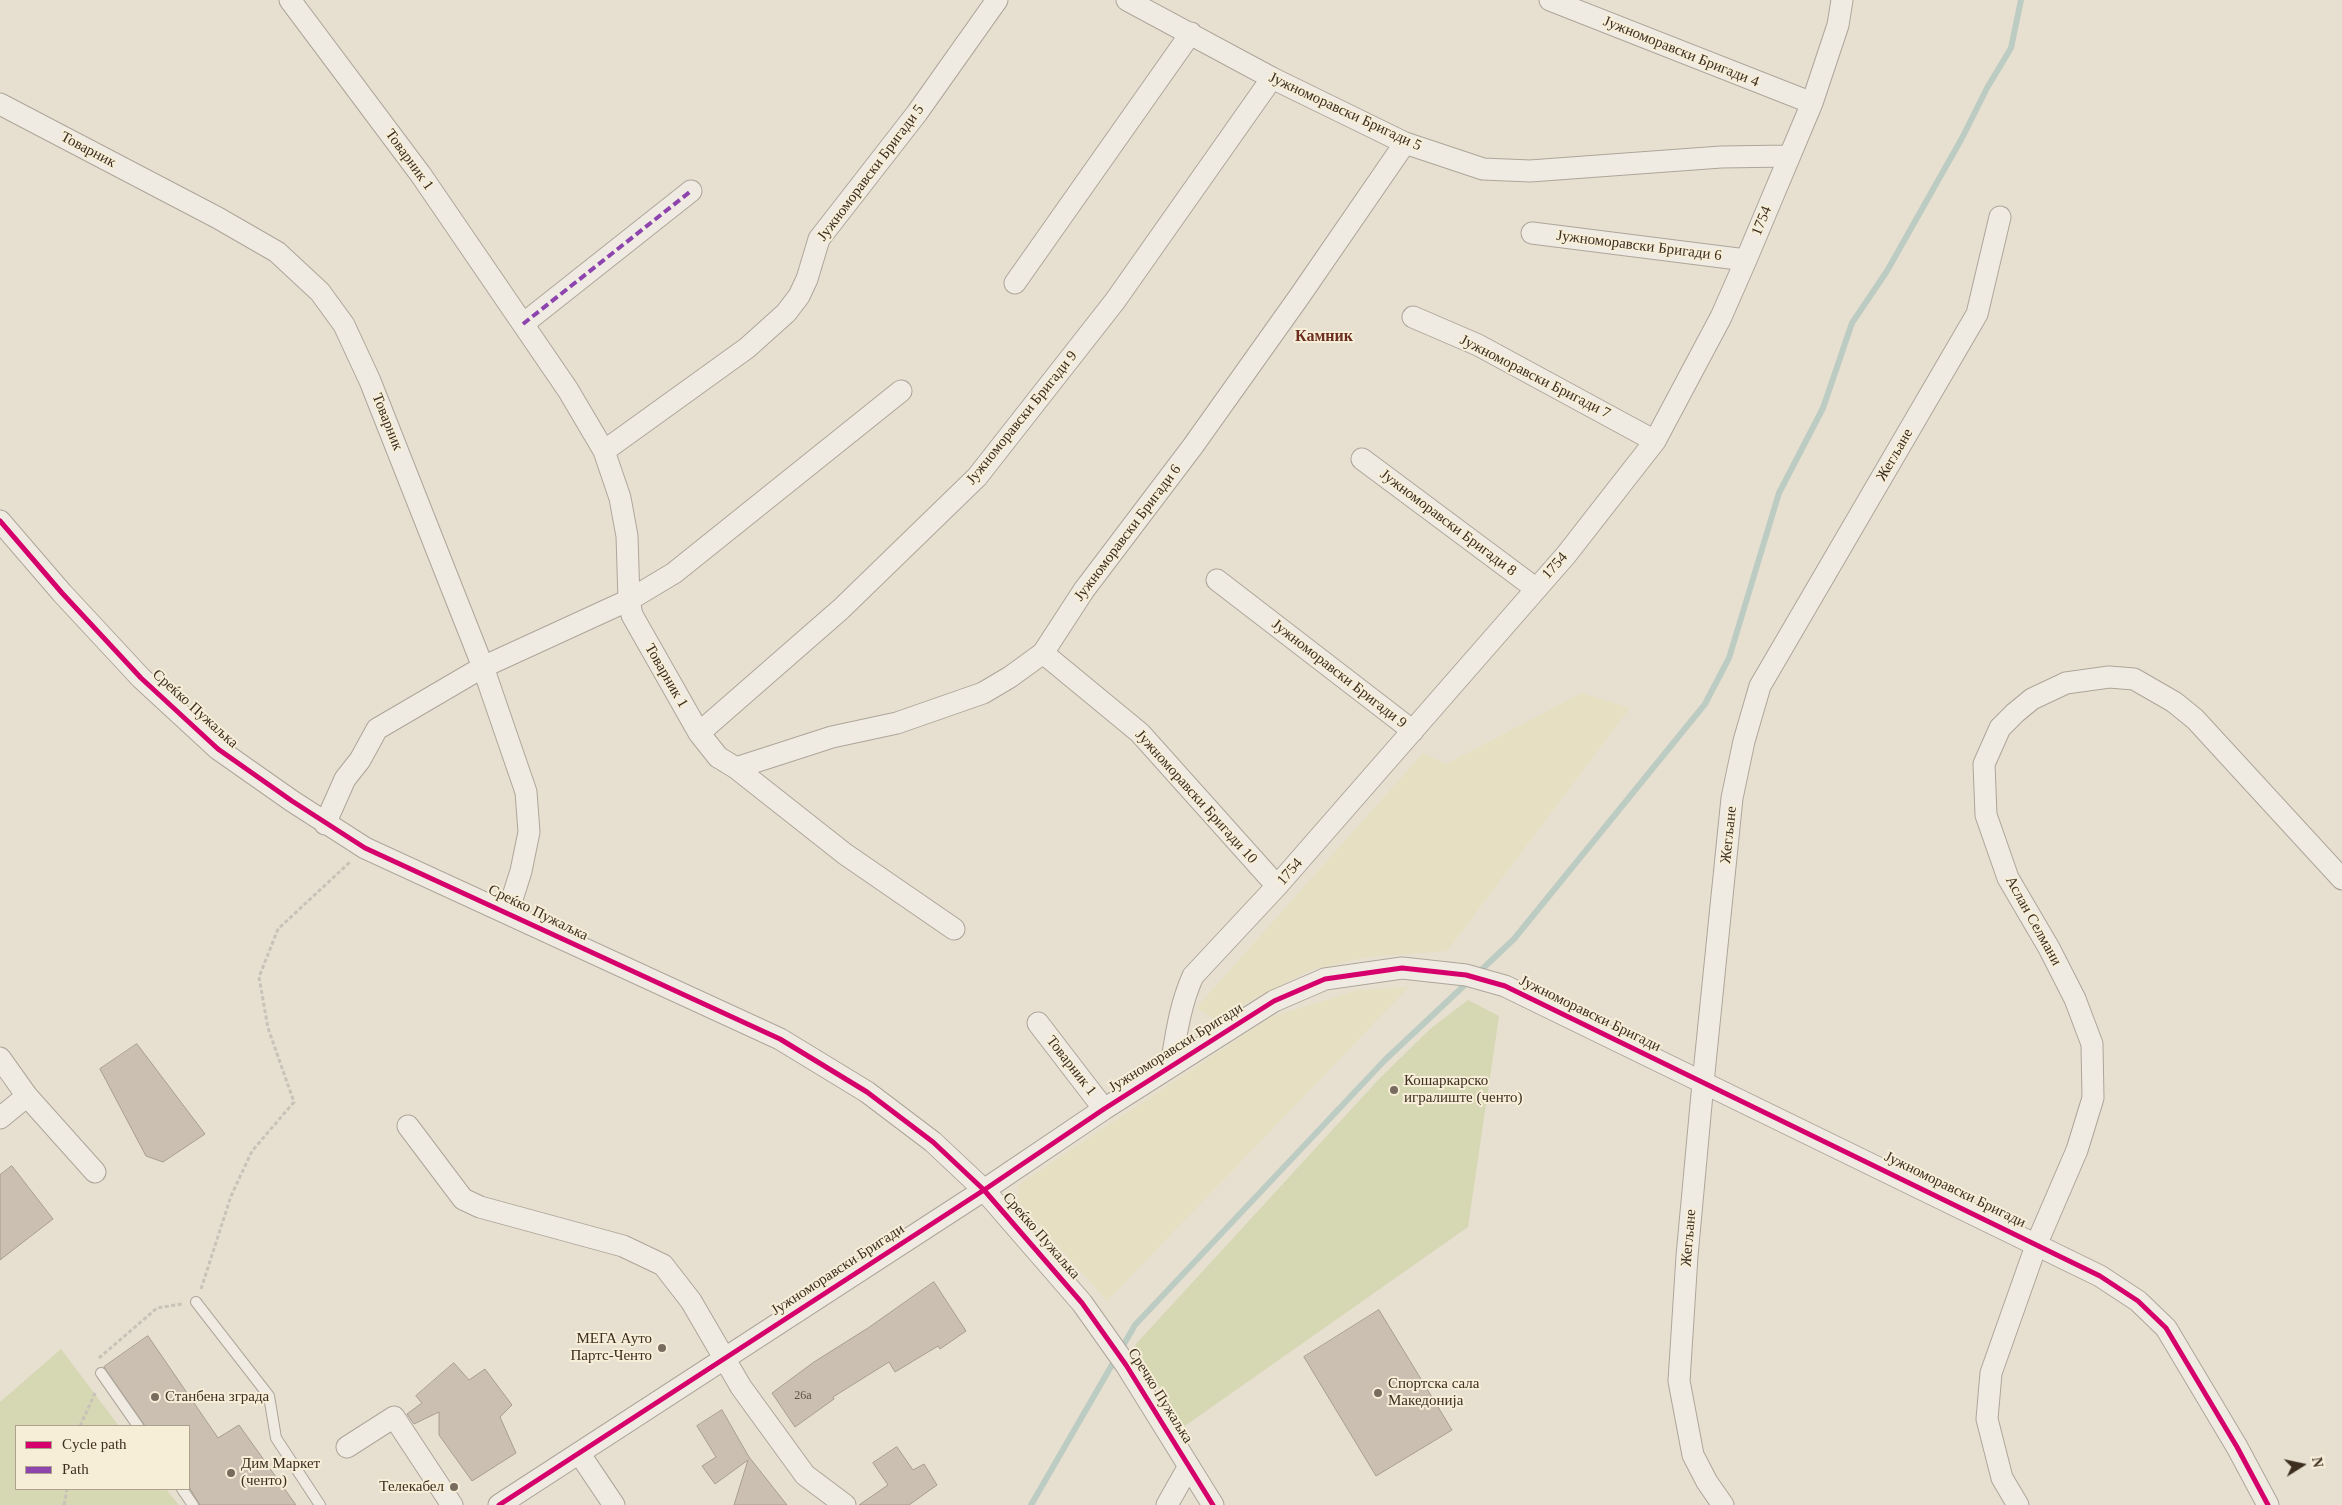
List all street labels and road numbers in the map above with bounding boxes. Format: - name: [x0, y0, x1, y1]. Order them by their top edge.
- street label: Јужноморавски Бригади 4: [1600, 12, 1762, 92]
- street label: Јужноморавски Бригади 5: [1266, 69, 1424, 155]
- street label: Јужноморавски Бригади 5: [814, 101, 928, 245]
- street label: Товарник 1: [381, 126, 437, 194]
- street label: Товарник: [57, 128, 119, 172]
- street label: 1754: [1748, 204, 1776, 238]
- street label: Јужноморавски Бригади 6: [1555, 227, 1723, 265]
- street label: Јужноморавски Бригади 7: [1457, 331, 1613, 423]
- street label: Јужноморавски Бригади 9: [963, 348, 1081, 488]
- street label: Товарник: [367, 391, 407, 453]
- street label: Жегљане: [1873, 425, 1917, 485]
- street label: Јужноморавски Бригади 6: [1071, 461, 1185, 605]
- street label: Јужноморавски Бригади 8: [1376, 466, 1520, 580]
- street label: 1754: [1538, 549, 1572, 583]
- street label: Јужноморавски Бригади 9: [1268, 616, 1410, 732]
- street label: Товарник 1: [640, 641, 692, 711]
- street label: Среќко Пужаљка: [148, 666, 242, 752]
- street label: Јужноморавски Бригади 10: [1131, 726, 1261, 868]
- street label: Жегљане: [1717, 805, 1741, 865]
- street label: 1754: [1273, 855, 1307, 889]
- street label: Аслан Селмани: [2001, 873, 2065, 969]
- street label: Среќко Пужаљка: [485, 881, 591, 945]
- street label: Јужноморавски Бригади: [1516, 972, 1664, 1056]
- street label: Јужноморавски Бригади: [1105, 999, 1247, 1097]
- street label: Товарник 1: [1042, 1032, 1100, 1100]
- street label: Јужноморавски Бригади: [1881, 1148, 2029, 1232]
- street label: Среќко Пужаљка: [998, 1189, 1084, 1283]
- street label: Жегљане: [1678, 1208, 1700, 1268]
- street label: Јужноморавски Бригади: [768, 1220, 908, 1320]
- street label: Сречко Пужаљка: [1124, 1345, 1196, 1447]

